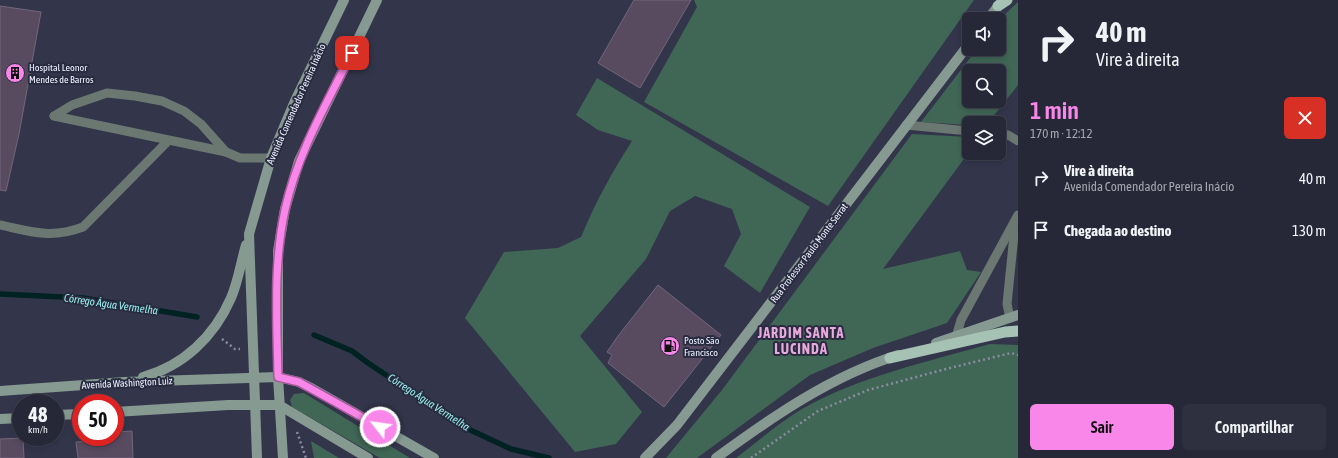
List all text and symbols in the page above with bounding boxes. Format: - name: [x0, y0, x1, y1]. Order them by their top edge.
- map controls: [962, 12, 1006, 160]
- button: sound: [962, 12, 1006, 56]
- icon: right: [1030, 16, 1082, 68]
- text: 40 m: [1096, 16, 1146, 48]
- pin: [335, 36, 369, 70]
- street label: Avenida Comendador Pereira Inácio: [264, 42, 328, 166]
- icon: arrive: [341, 42, 363, 64]
- text: Vire à direita: [1096, 49, 1180, 70]
- building icon: Hospital Leonor Mendes de Barros: [4, 62, 26, 84]
- place label: Hospital Leonor Mendes de Barros: [29, 62, 94, 85]
- button: search: [962, 64, 1006, 108]
- text: 1 min: [1030, 97, 1079, 124]
- button: close: [1284, 97, 1326, 139]
- button: layers: [962, 116, 1006, 160]
- text: 170 m · 12:12: [1030, 126, 1093, 141]
- text: Vire à direita: [1064, 162, 1134, 179]
- icon: right: [1030, 167, 1052, 189]
- text: 40 m: [1299, 170, 1326, 187]
- text: Avenida Comendador Pereira Inácio: [1064, 179, 1234, 194]
- street label: Rua Professor Paulo Monte Serrat: [768, 201, 850, 305]
- icon: arrive: [1030, 219, 1052, 241]
- text: Chegada ao destino: [1064, 222, 1172, 239]
- text: 130 m: [1292, 222, 1326, 239]
- water label: Córrego Água Vermelha: [63, 291, 159, 317]
- district label: JARDIM SANTA LUCINDA: [757, 325, 844, 357]
- fuel station icon: Posto São Francisco: [659, 335, 681, 357]
- place label: Posto São Francisco: [684, 335, 720, 358]
- water label: Córrego Àgua Vermelha: [386, 371, 472, 433]
- street label: Avenida Washington Luiz: [81, 375, 173, 391]
- speed limit sign: 50: [72, 394, 124, 446]
- text: 48: [29, 403, 47, 426]
- button: Sair: [1030, 404, 1174, 450]
- button: Compartilhar: [1182, 404, 1326, 450]
- position arrow: [359, 406, 401, 448]
- text: km/h: [28, 424, 48, 435]

